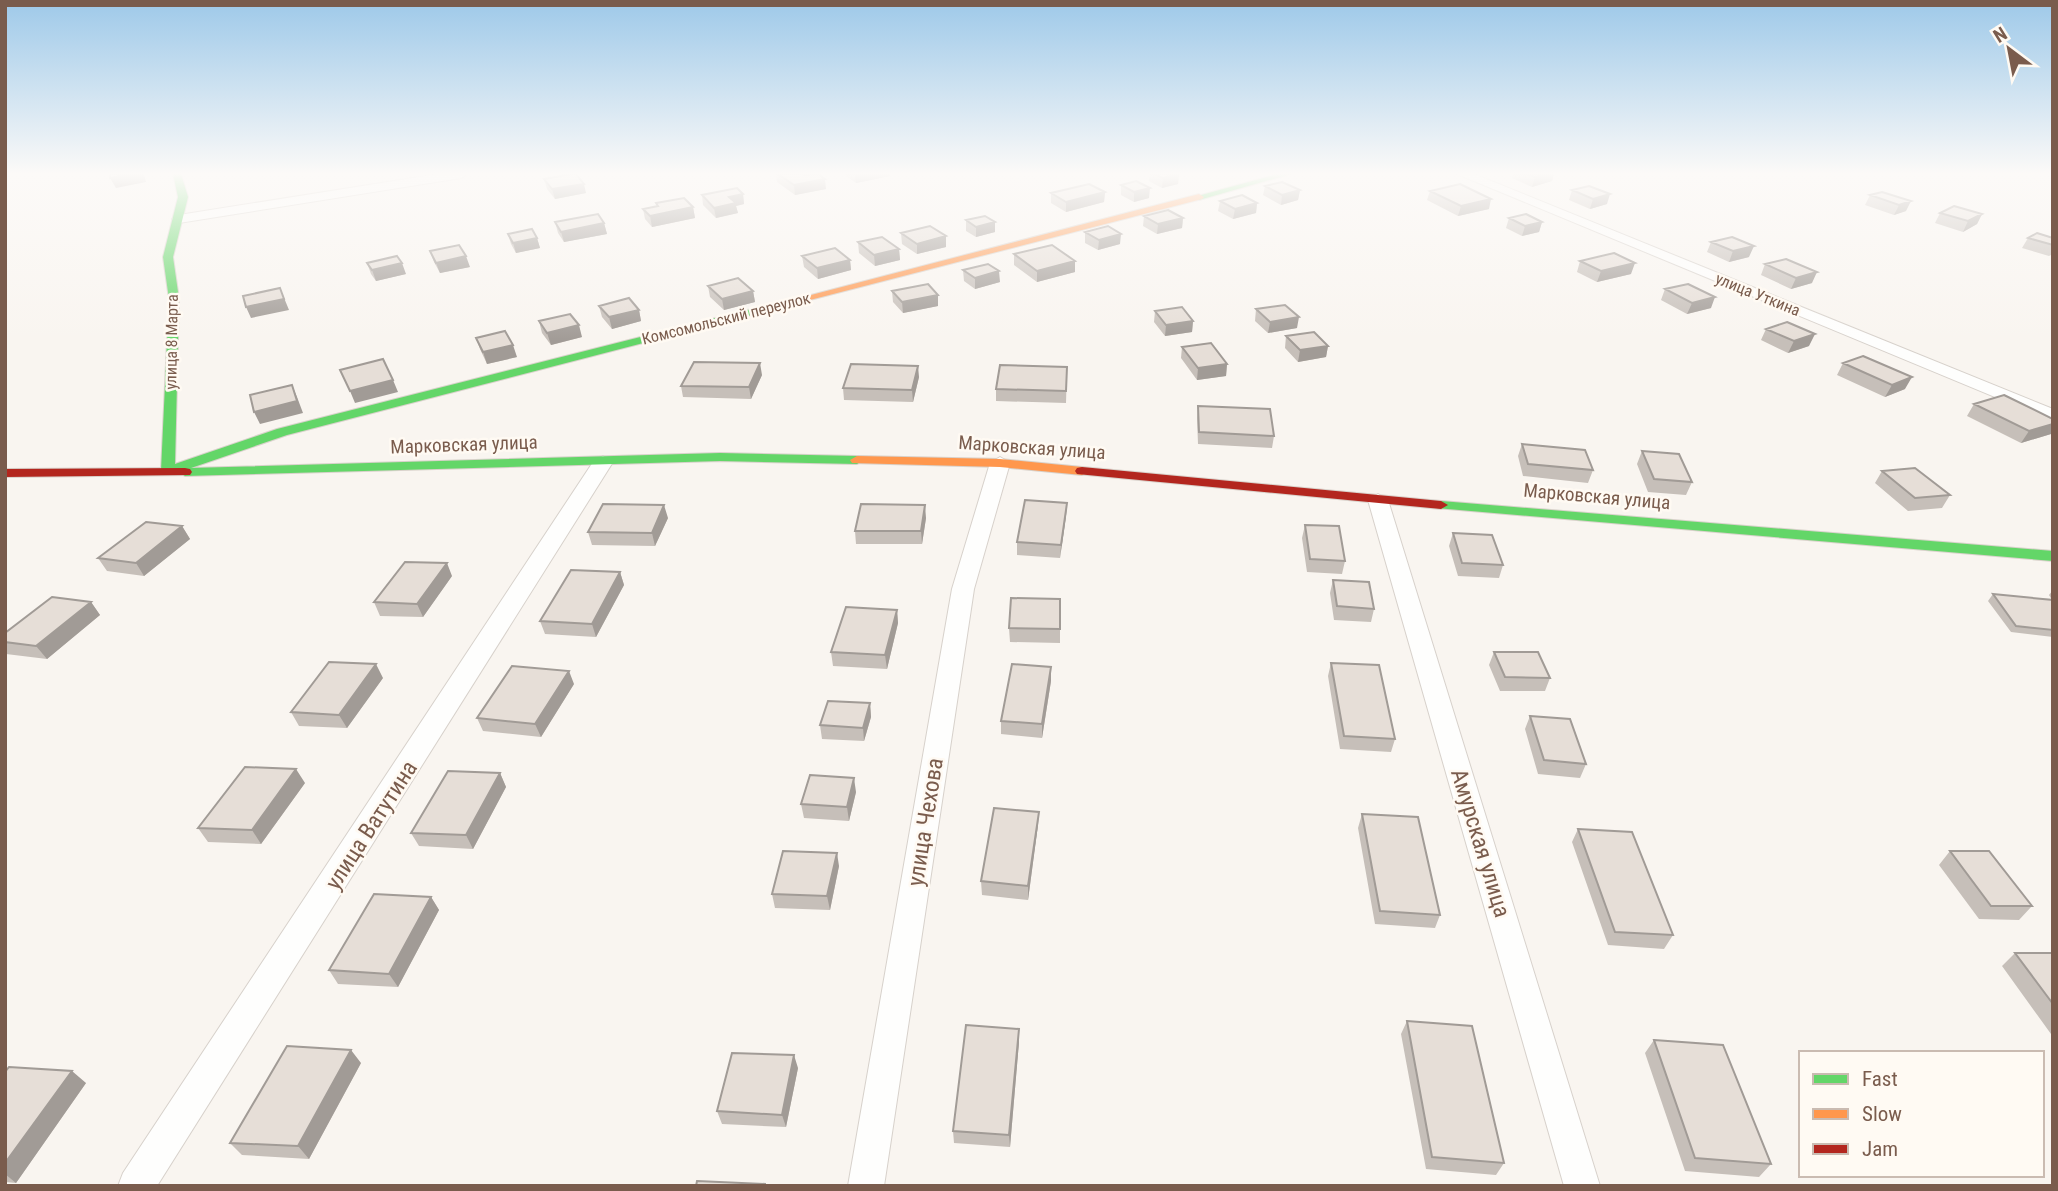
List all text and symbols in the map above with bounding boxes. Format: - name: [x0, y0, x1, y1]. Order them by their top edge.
- north arrow: [1974, 14, 2044, 84]
- text: N: [1989, 22, 2011, 48]
- street label: улица Уткина: [1713, 269, 1803, 320]
- street label: Комсомольский переулок: [640, 288, 813, 349]
- street label: улица 8 Марта: [161, 294, 182, 390]
- street label: Марковская улица: [390, 430, 538, 459]
- street label: Марковская улица: [958, 431, 1106, 464]
- street label: Марковская улица: [1523, 479, 1671, 514]
- street label: улица Ватутина: [320, 756, 423, 895]
- street label: улица Чехова: [902, 756, 949, 888]
- street label: Амурская улица: [1445, 766, 1516, 921]
- legend: [1799, 1051, 2044, 1177]
- text: Fast: [1862, 1067, 1898, 1091]
- text: Slow: [1862, 1102, 1902, 1126]
- text: Jam: [1862, 1137, 1898, 1161]

